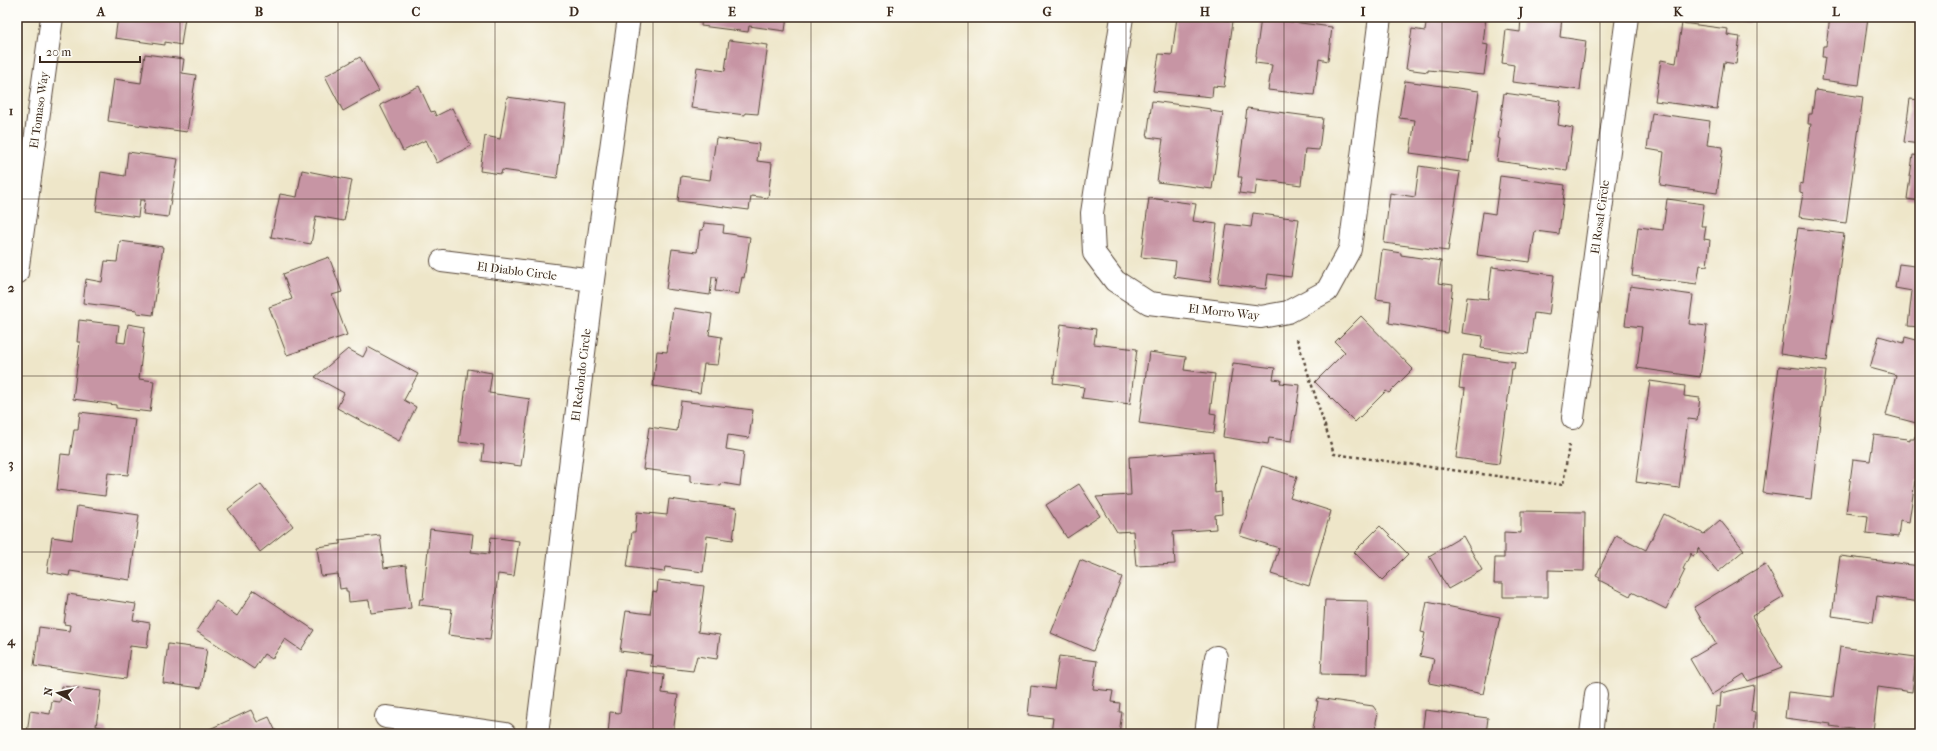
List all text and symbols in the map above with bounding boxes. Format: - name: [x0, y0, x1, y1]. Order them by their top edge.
- text: A: [96, 4, 106, 19]
- text: B: [255, 4, 264, 19]
- text: C: [412, 4, 421, 19]
- text: D: [569, 4, 579, 19]
- text: E: [728, 4, 736, 19]
- text: F: [886, 4, 894, 19]
- text: G: [1042, 4, 1052, 19]
- text: H: [1200, 4, 1211, 19]
- text: I: [1360, 4, 1366, 19]
- text: J: [1517, 4, 1524, 20]
- text: K: [1673, 4, 1684, 19]
- text: L: [1832, 4, 1841, 19]
- scale bar: [40, 38, 140, 64]
- text: 20 m: [46, 45, 71, 59]
- street label: El Tomaso Way: [27, 70, 51, 149]
- text: 1: [9, 103, 14, 118]
- street label: El Rosal Circle: [1588, 179, 1612, 255]
- street label: El Diablo Circle: [476, 259, 558, 283]
- text: 2: [8, 280, 15, 295]
- street label: El Morro Way: [1188, 301, 1261, 323]
- street label: El Redondo Circle: [568, 328, 594, 422]
- text: 3: [8, 456, 14, 472]
- text: 4: [6, 633, 16, 649]
- north arrow: [38, 673, 78, 713]
- text: N: [42, 686, 56, 697]

